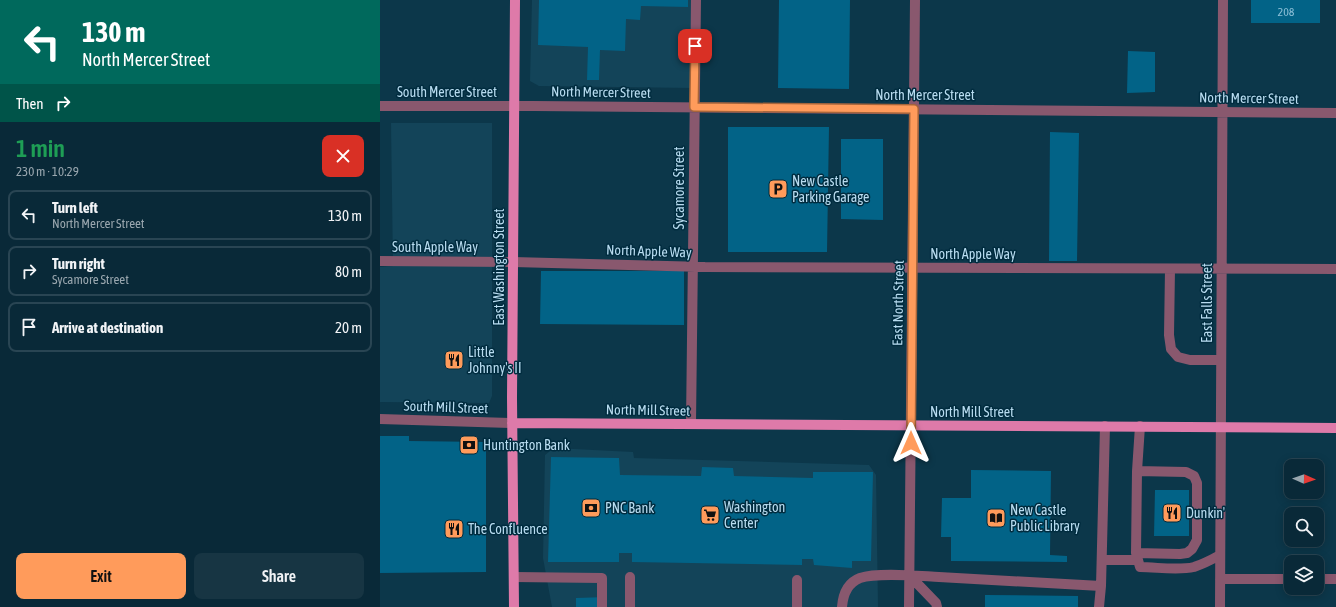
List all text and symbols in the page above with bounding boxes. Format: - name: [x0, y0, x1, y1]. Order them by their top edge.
- house number: 208: [1278, 5, 1295, 19]
- icon: left: [16, 16, 68, 68]
- text: 130 m: [82, 16, 145, 48]
- pin: [678, 29, 712, 63]
- icon: arrive: [684, 35, 706, 57]
- text: North Mercer Street: [82, 49, 210, 70]
- street label: North Mercer Street: [551, 83, 651, 101]
- street label: South Mercer Street: [397, 84, 497, 100]
- street label: North Mercer Street: [875, 87, 975, 103]
- street label: North Mercer Street: [1199, 89, 1299, 107]
- icon: right: [52, 92, 74, 114]
- text: Then: [16, 95, 44, 112]
- text: 1 min: [16, 135, 65, 162]
- button: close: [322, 135, 364, 177]
- street label: Sycamore Street: [671, 147, 687, 229]
- text: 230 m · 10:29: [16, 164, 79, 179]
- place label: New Castle Parking Garage: [792, 173, 869, 205]
- parking icon: New Castle Parking Garage: [767, 178, 789, 200]
- text: Turn left: [52, 199, 98, 216]
- icon: left: [18, 204, 40, 226]
- text: 130 m: [328, 207, 362, 224]
- street label: East Washington Street: [491, 208, 507, 326]
- text: North Mercer Street: [52, 216, 145, 231]
- street label: South Apple Way: [392, 239, 478, 255]
- street label: North Apple Way: [606, 242, 692, 260]
- street label: North Apple Way: [930, 246, 1016, 262]
- text: Turn right: [52, 255, 105, 272]
- icon: right: [18, 260, 40, 282]
- street label: East North Street: [889, 260, 907, 346]
- text: 80 m: [335, 263, 362, 280]
- street label: East Falls Street: [1199, 263, 1215, 343]
- text: Sycamore Street: [52, 272, 129, 287]
- icon: arrive: [18, 316, 40, 338]
- text: Arrive at destination: [52, 319, 163, 336]
- text: 20 m: [335, 319, 362, 336]
- place label: Little Johnny's II: [468, 344, 522, 376]
- restaurant icon: Little Johnny's II: [443, 349, 465, 371]
- street label: South Mill Street: [403, 398, 489, 416]
- street label: North Mill Street: [606, 401, 690, 419]
- street label: North Mill Street: [930, 404, 1014, 420]
- position arrow: [890, 422, 932, 464]
- bank icon: Huntington Bank: [458, 434, 480, 456]
- place label: Huntington Bank: [483, 437, 570, 453]
- north arrow: [1284, 459, 1324, 499]
- map controls: [1284, 459, 1324, 595]
- bank icon: PNC Bank: [580, 497, 602, 519]
- place label: Washington Center: [724, 499, 785, 531]
- place label: PNC Bank: [605, 500, 654, 516]
- place label: New Castle Public Library: [1010, 502, 1080, 534]
- restaurant icon: Dunkin': [1161, 502, 1183, 524]
- supermarket icon: Washington Center: [699, 504, 721, 526]
- place label: Dunkin': [1186, 505, 1225, 521]
- library icon: New Castle Public Library: [985, 507, 1007, 529]
- button: search: [1284, 507, 1324, 547]
- restaurant icon: The Confluence: [443, 518, 465, 540]
- place label: The Confluence: [468, 521, 548, 537]
- button: Exit: [16, 553, 186, 599]
- button: Share: [194, 553, 364, 599]
- button: layers: [1284, 555, 1324, 595]

